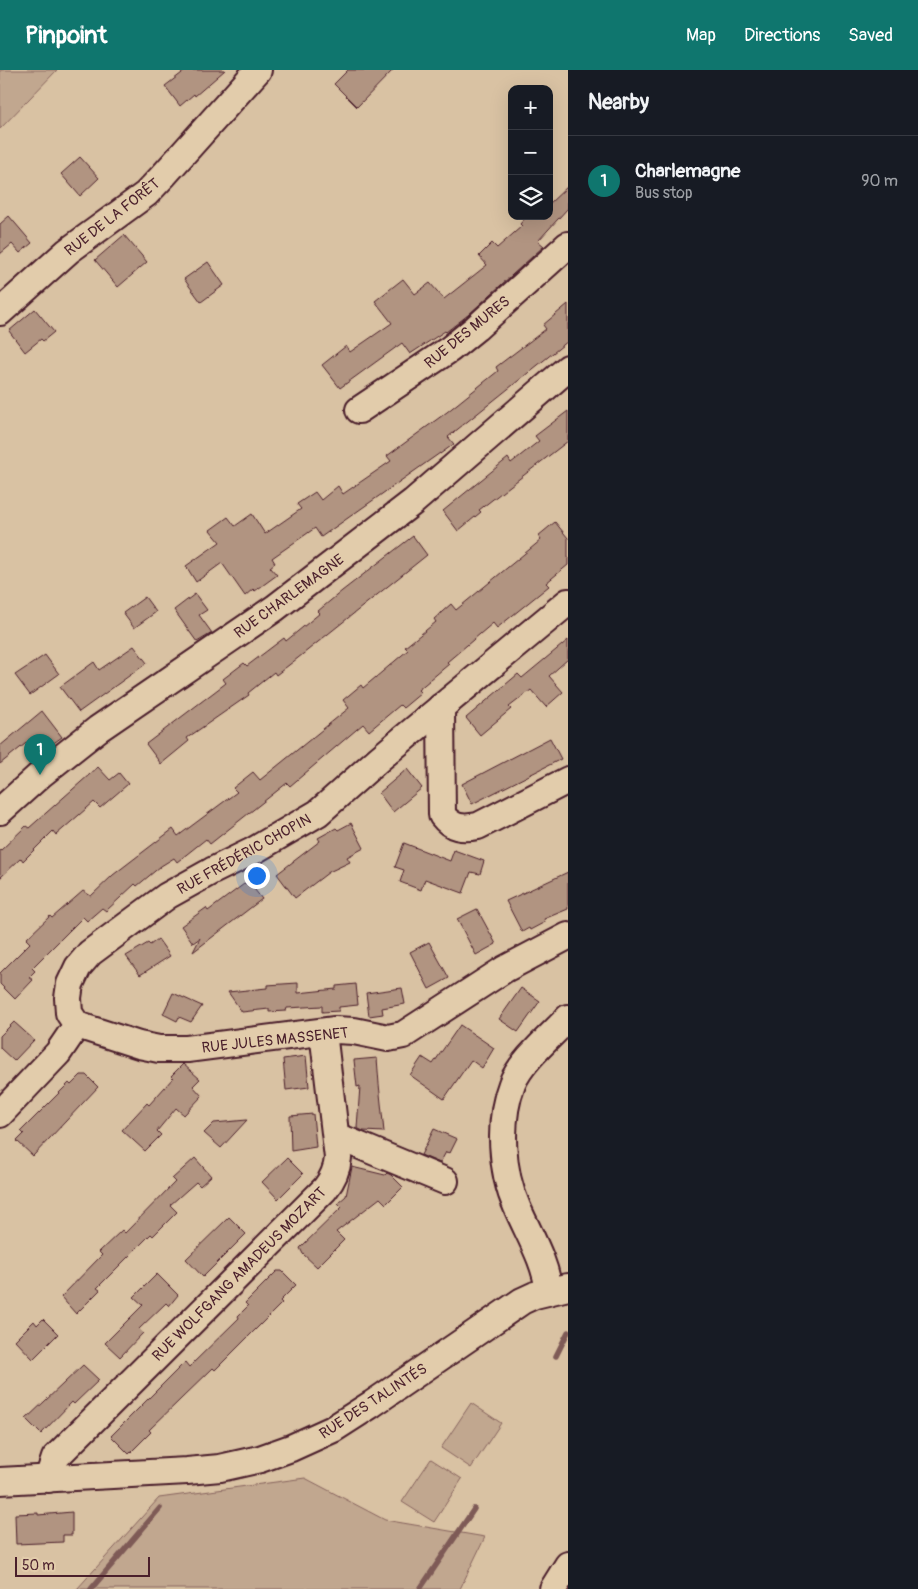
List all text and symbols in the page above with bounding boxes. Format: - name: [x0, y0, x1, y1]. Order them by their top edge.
- text: Pinpoint: [25, 21, 107, 50]
- text: Map: [686, 24, 716, 47]
- text: Directions: [744, 24, 820, 47]
- text: Saved: [848, 24, 893, 47]
- map controls: [508, 85, 553, 220]
- button: +: [508, 85, 553, 130]
- text: Nearby: [588, 89, 649, 116]
- button: −: [508, 130, 553, 175]
- text: Charlemagne: [635, 159, 740, 183]
- text: 1: [601, 171, 607, 191]
- text: 90 m: [861, 171, 898, 191]
- street label: RUE DE LA FORÊT: [61, 174, 164, 260]
- button: layers: [508, 175, 553, 220]
- text: Bus stop: [635, 183, 693, 203]
- street label: RUE DES MURES: [421, 292, 514, 373]
- street label: RUE CHARLEMAGNE: [231, 550, 348, 643]
- pin: 1: [24, 734, 56, 775]
- street label: RUE FRÉDÉRIC CHOPIN: [174, 810, 314, 899]
- your location: [244, 863, 270, 889]
- street label: RUE JULES MASSENET: [201, 1023, 349, 1058]
- street label: RUE WOLFGANG AMADEUS MOZART: [148, 1183, 330, 1365]
- street label: RUE DES TALINTÉS: [316, 1359, 431, 1443]
- scale bar: [15, 1554, 150, 1577]
- text: 50 m: [22, 1557, 55, 1574]

